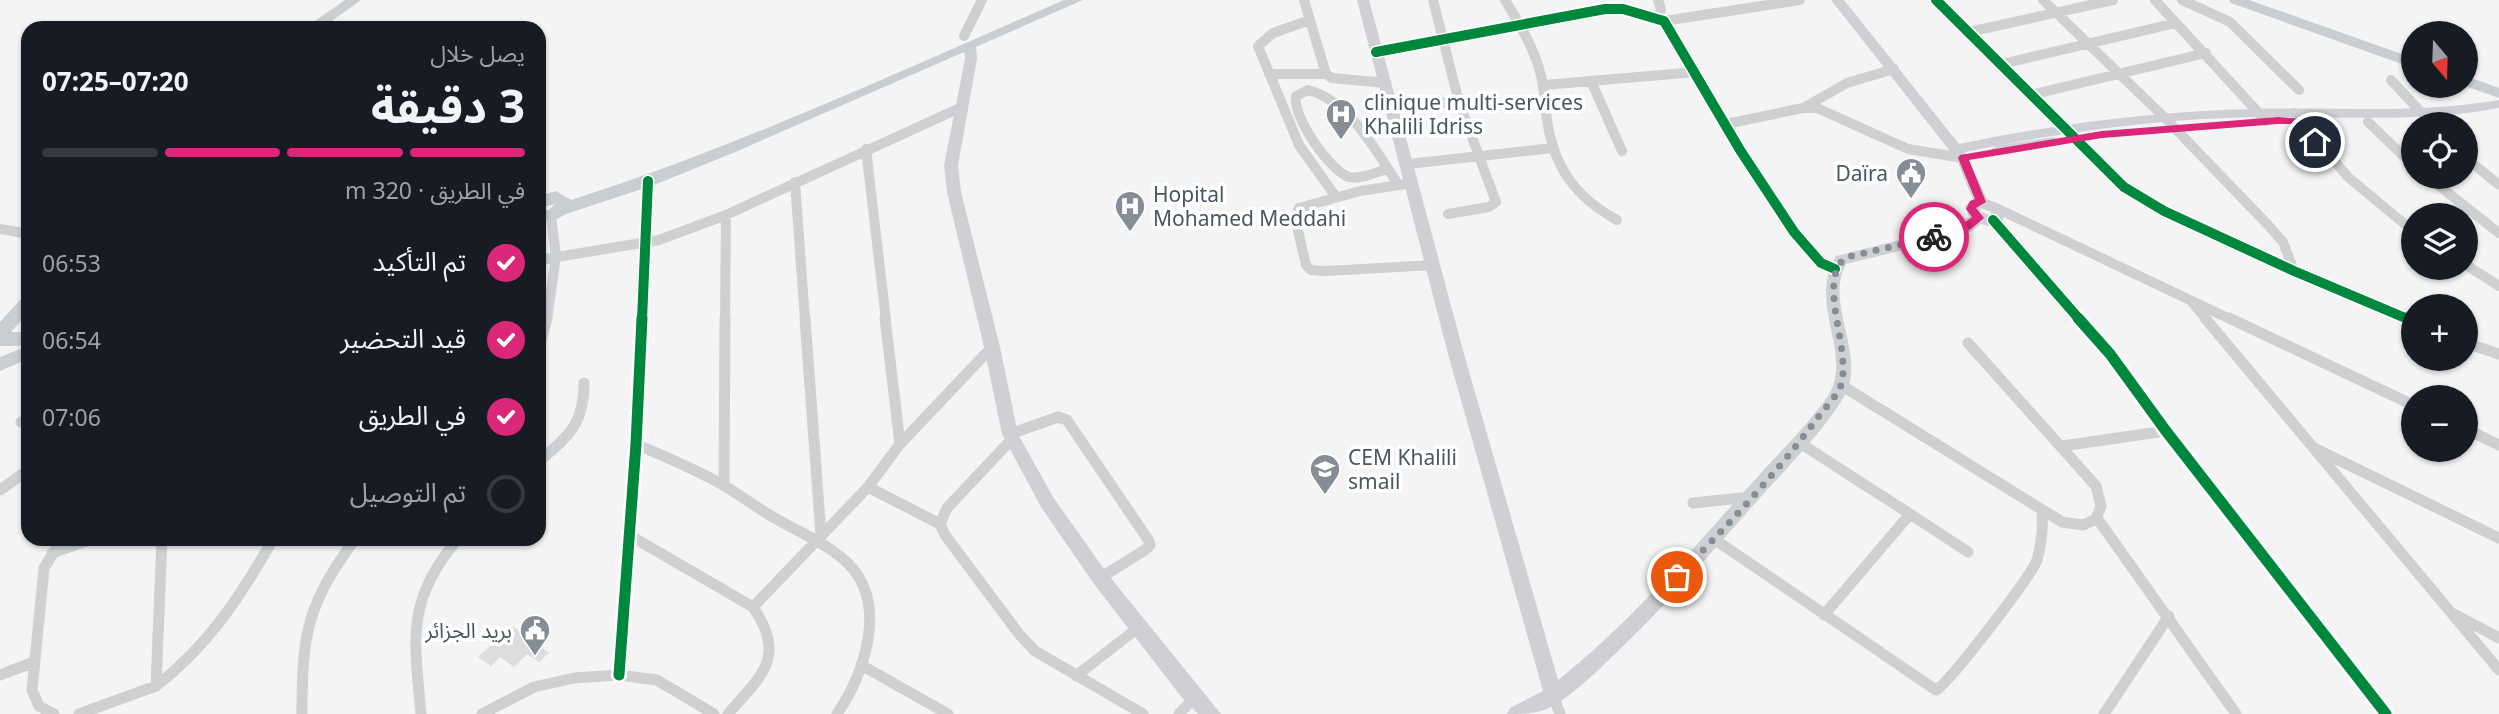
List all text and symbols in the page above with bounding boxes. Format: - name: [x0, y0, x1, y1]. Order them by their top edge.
- north arrow: [2401, 21, 2478, 98]
- map controls: [2401, 21, 2478, 462]
- text: يصل خلال: [430, 37, 525, 69]
- text: 07:20–07:25: [42, 63, 189, 99]
- text: 3 دقيقة: [371, 74, 525, 136]
- place label: clinique multi-services Khalili Idriss: [1364, 88, 1583, 140]
- hospital icon: clinique multi-services Khalili Idriss: [1324, 97, 1358, 141]
- pin: [2285, 112, 2345, 172]
- button: locate: [2401, 112, 2478, 189]
- icon: home: [2296, 123, 2334, 161]
- public building icon: Daïra: [1894, 156, 1928, 200]
- place label: Daïra: [1835, 159, 1888, 187]
- text: في الطريق · 320 m: [345, 174, 525, 206]
- place label: Hopital Mohamed Meddahi: [1153, 180, 1346, 232]
- hospital icon: Hopital Mohamed Meddahi: [1113, 189, 1147, 233]
- courier: [1899, 202, 1969, 272]
- button: layers: [2401, 203, 2478, 280]
- icon: bike: [1915, 218, 1953, 256]
- text: تم التأكيد: [372, 243, 466, 279]
- icon: check: [487, 244, 525, 282]
- text: 06:53: [42, 247, 101, 279]
- button: +: [2401, 294, 2478, 371]
- text: قيد التحضير: [340, 320, 466, 356]
- icon: check: [487, 321, 525, 359]
- text: 06:54: [42, 324, 101, 356]
- button: −: [2401, 385, 2478, 462]
- text: في الطريق: [359, 397, 466, 433]
- icon: check: [487, 398, 525, 436]
- text: 07:06: [42, 401, 101, 433]
- place label: CEM Khalili smail: [1348, 443, 1457, 495]
- school or university icon: CEM Khalili smail: [1308, 452, 1342, 496]
- text: تم التوصيل: [350, 474, 466, 510]
- pin: [1647, 547, 1707, 607]
- icon: bag: [1658, 558, 1696, 596]
- public building icon: بريد الجزائر: [518, 613, 552, 657]
- place label: بريد الجزائر: [424, 616, 512, 644]

